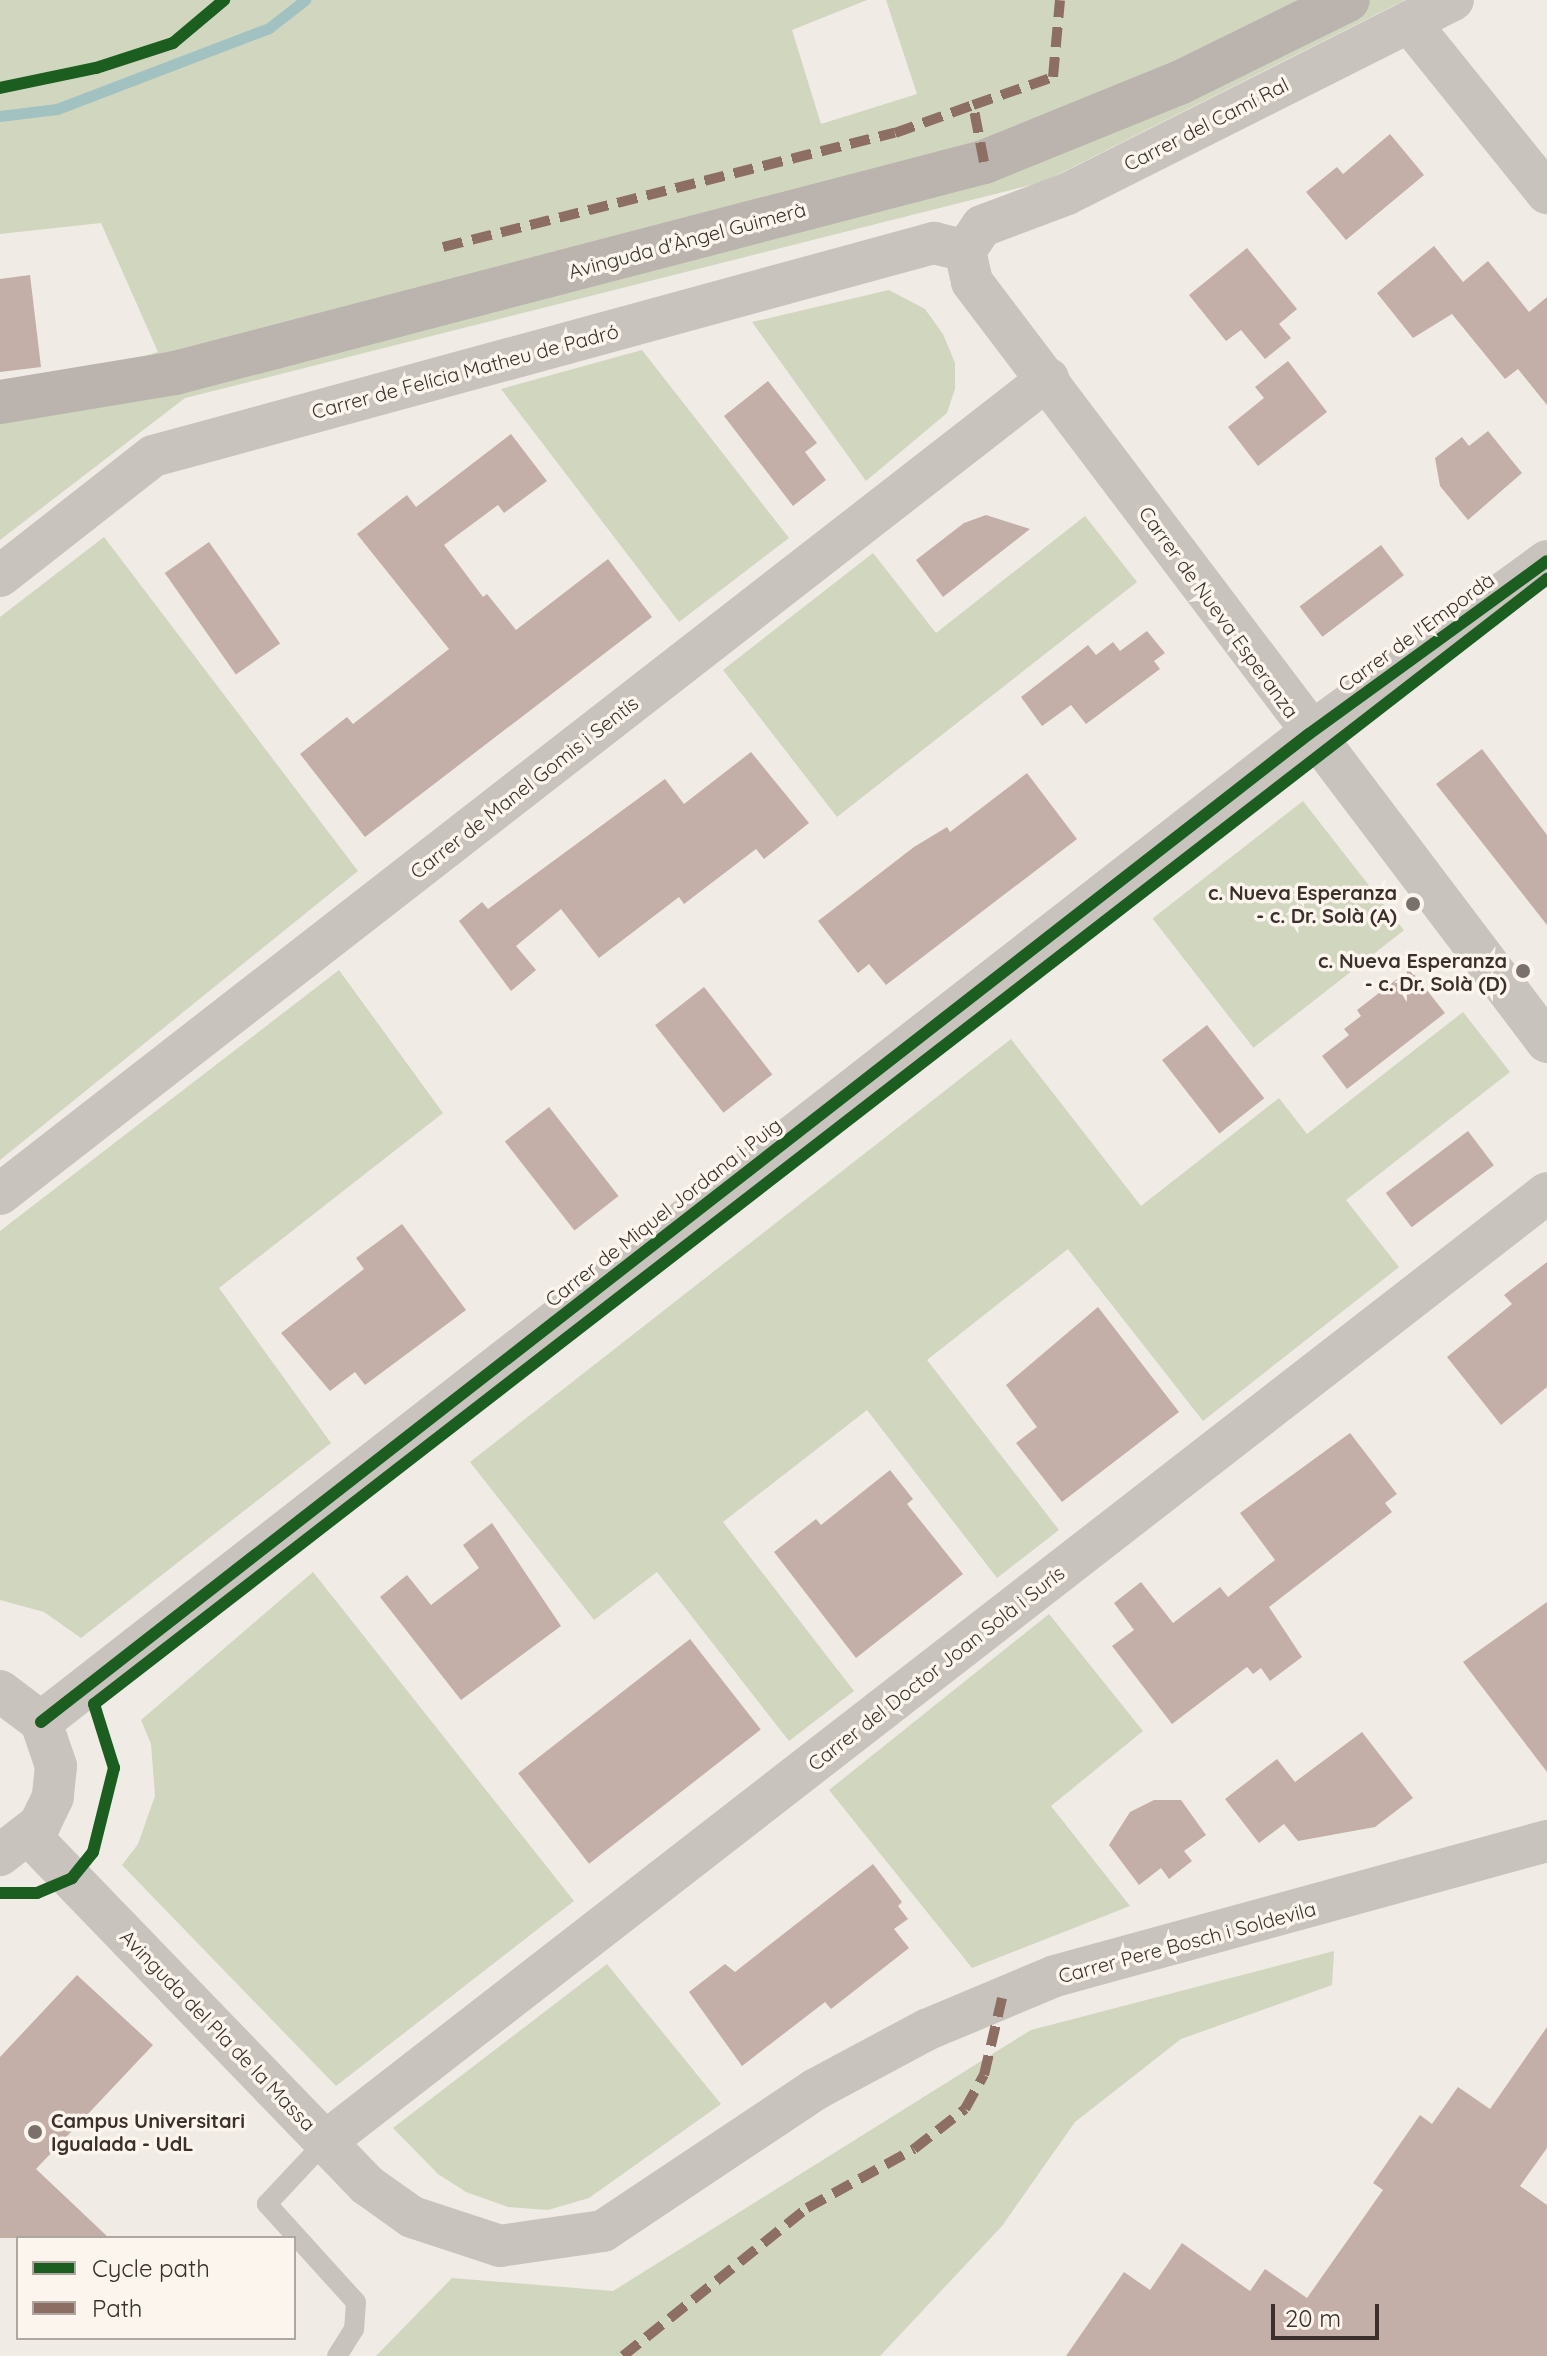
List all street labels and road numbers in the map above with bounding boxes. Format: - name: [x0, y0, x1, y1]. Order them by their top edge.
- street label: Carrer del Camí Ral: [1120, 72, 1292, 176]
- street label: Avinguda d'Àngel Guimerà: [566, 197, 808, 283]
- street label: Carrer de Felícia Matheu de Padró: [309, 318, 621, 424]
- street label: Carrer de Nueva Esperanza: [1134, 501, 1304, 723]
- street label: Carrer de l'Empordà: [1333, 567, 1499, 697]
- street label: Carrer de Manel Gomis i Sentís: [405, 691, 643, 883]
- street label: Carrer de Miquel Jordana i Puig: [540, 1112, 786, 1312]
- street label: Carrer del Doctor Joan Solà i Surís: [803, 1560, 1069, 1776]
- street label: Carrer Pere Bosch i Soldevila: [1056, 1896, 1318, 1988]
- street label: Avinguda del Pla de la Massa: [115, 1924, 321, 2136]

